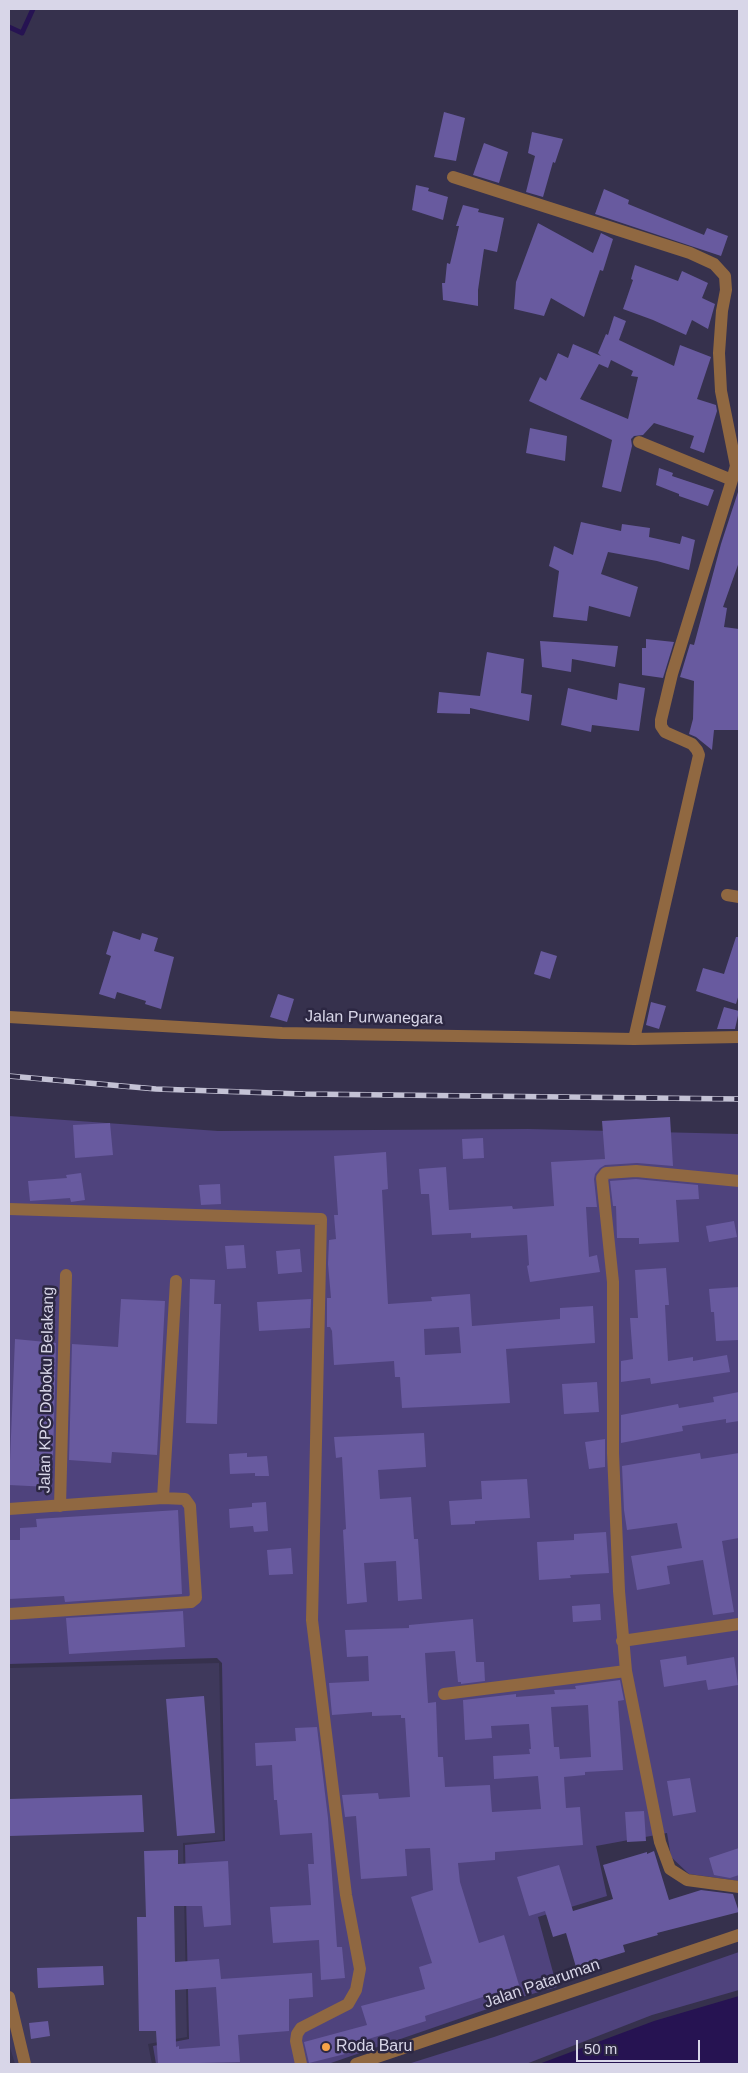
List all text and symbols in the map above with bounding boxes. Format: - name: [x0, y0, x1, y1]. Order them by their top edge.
- street label: Jalan Purwanegara: [305, 1007, 443, 1029]
- street label: Jalan KPC Doboku Belakang: [36, 1287, 58, 1493]
- street label: Jalan Pataruman: [482, 1955, 602, 2013]
- scale bar: [578, 2030, 702, 2062]
- place label: Roda Baru: [336, 2037, 412, 2057]
- text: 50 m: [584, 2040, 617, 2057]
- marker: Roda Baru: [320, 2041, 332, 2053]

